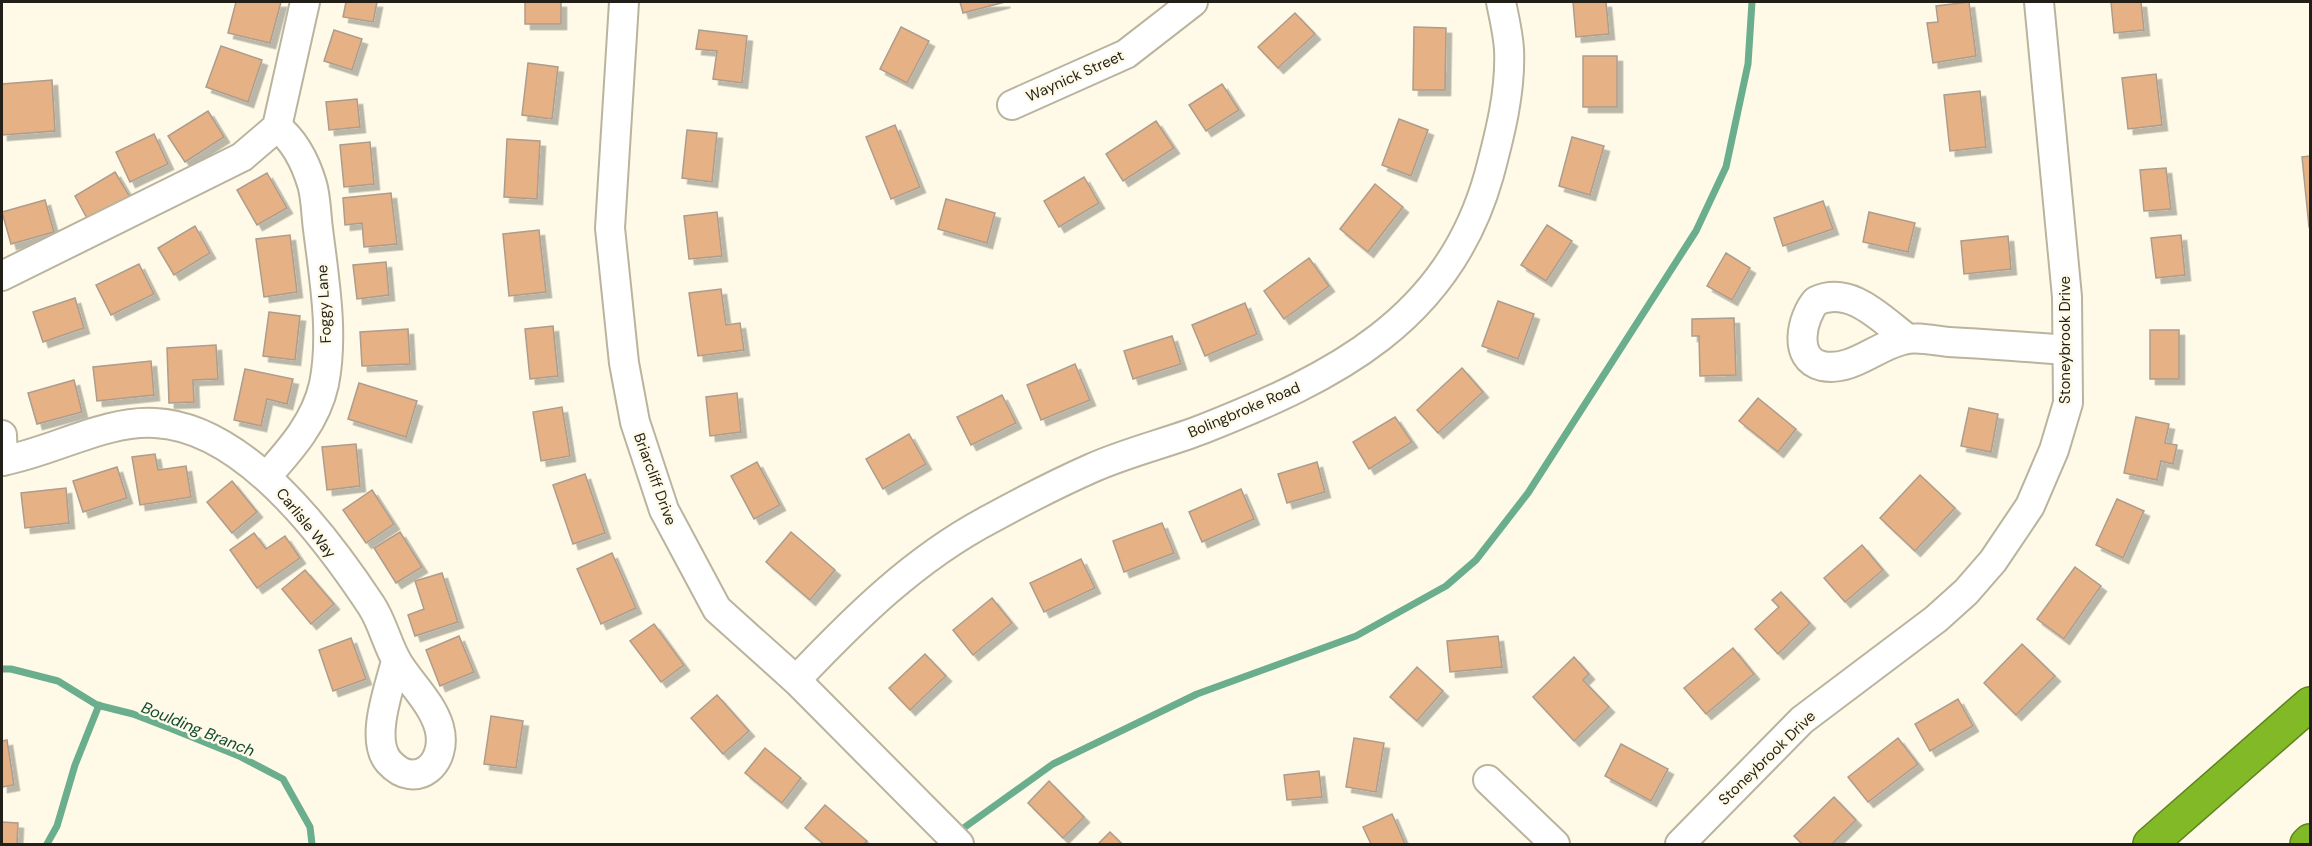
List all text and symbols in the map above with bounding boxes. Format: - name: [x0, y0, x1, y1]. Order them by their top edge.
- street label: Waynick Street: [1023, 45, 1127, 106]
- street label: Foggy Lane: [312, 264, 336, 344]
- street label: Stoneybrook Drive: [2055, 276, 2075, 404]
- street label: Bolingbroke Road: [1185, 377, 1303, 443]
- street label: Briarcliff Drive: [629, 430, 681, 528]
- street label: Carlisle Way: [272, 484, 341, 563]
- water label: Boulding Branch: [138, 697, 258, 761]
- street label: Stoneybrook Drive: [1714, 706, 1820, 810]

